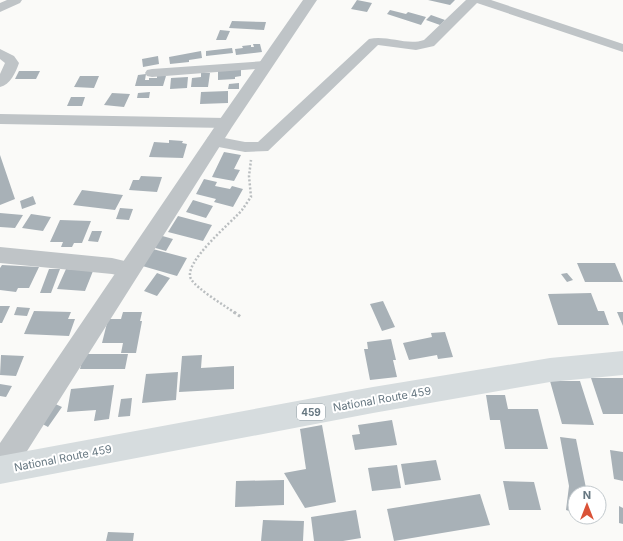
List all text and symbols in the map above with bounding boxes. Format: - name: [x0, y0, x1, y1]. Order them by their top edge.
- street label: National Route 459: [332, 383, 432, 415]
- road number: 459: [297, 404, 325, 420]
- street label: National Route 459: [13, 442, 113, 474]
- north arrow: [567, 485, 607, 525]
- text: N: [583, 488, 591, 502]

